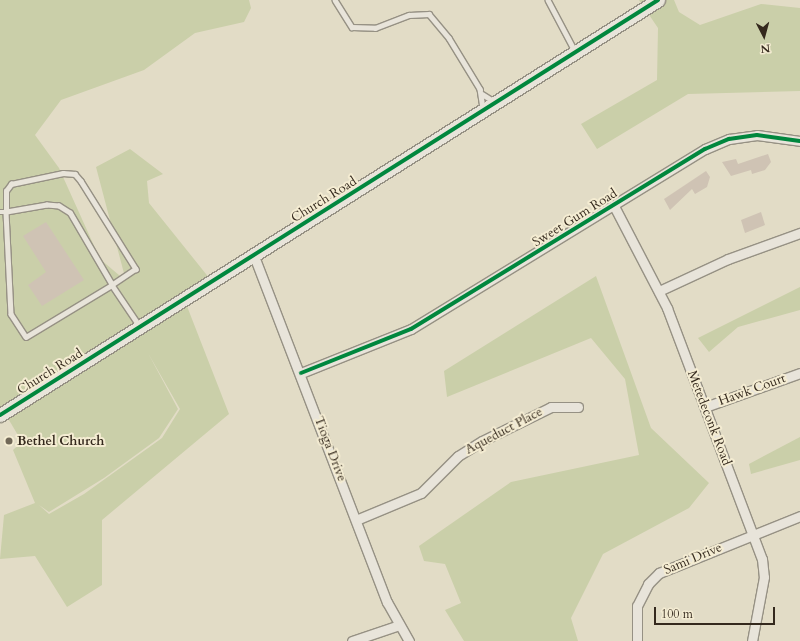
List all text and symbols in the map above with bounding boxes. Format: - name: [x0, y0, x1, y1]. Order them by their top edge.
- north arrow: [744, 16, 784, 56]
- text: N: [760, 40, 771, 56]
- street label: Church Road: [288, 174, 360, 226]
- street label: Sweet Gum Road: [530, 186, 620, 250]
- street label: Church Road: [14, 346, 86, 398]
- street label: Metedeconk Road: [684, 368, 734, 468]
- street label: Hawk Court: [716, 371, 788, 409]
- street label: Aqueduct Place: [463, 404, 545, 458]
- street label: Tioga Drive: [311, 414, 349, 484]
- place label: Bethel Church: [17, 433, 104, 449]
- marker: Bethel Church: [4, 436, 14, 446]
- street label: Sami Drive: [662, 540, 724, 578]
- scale bar: [656, 599, 777, 625]
- text: 100 m: [661, 606, 693, 622]

